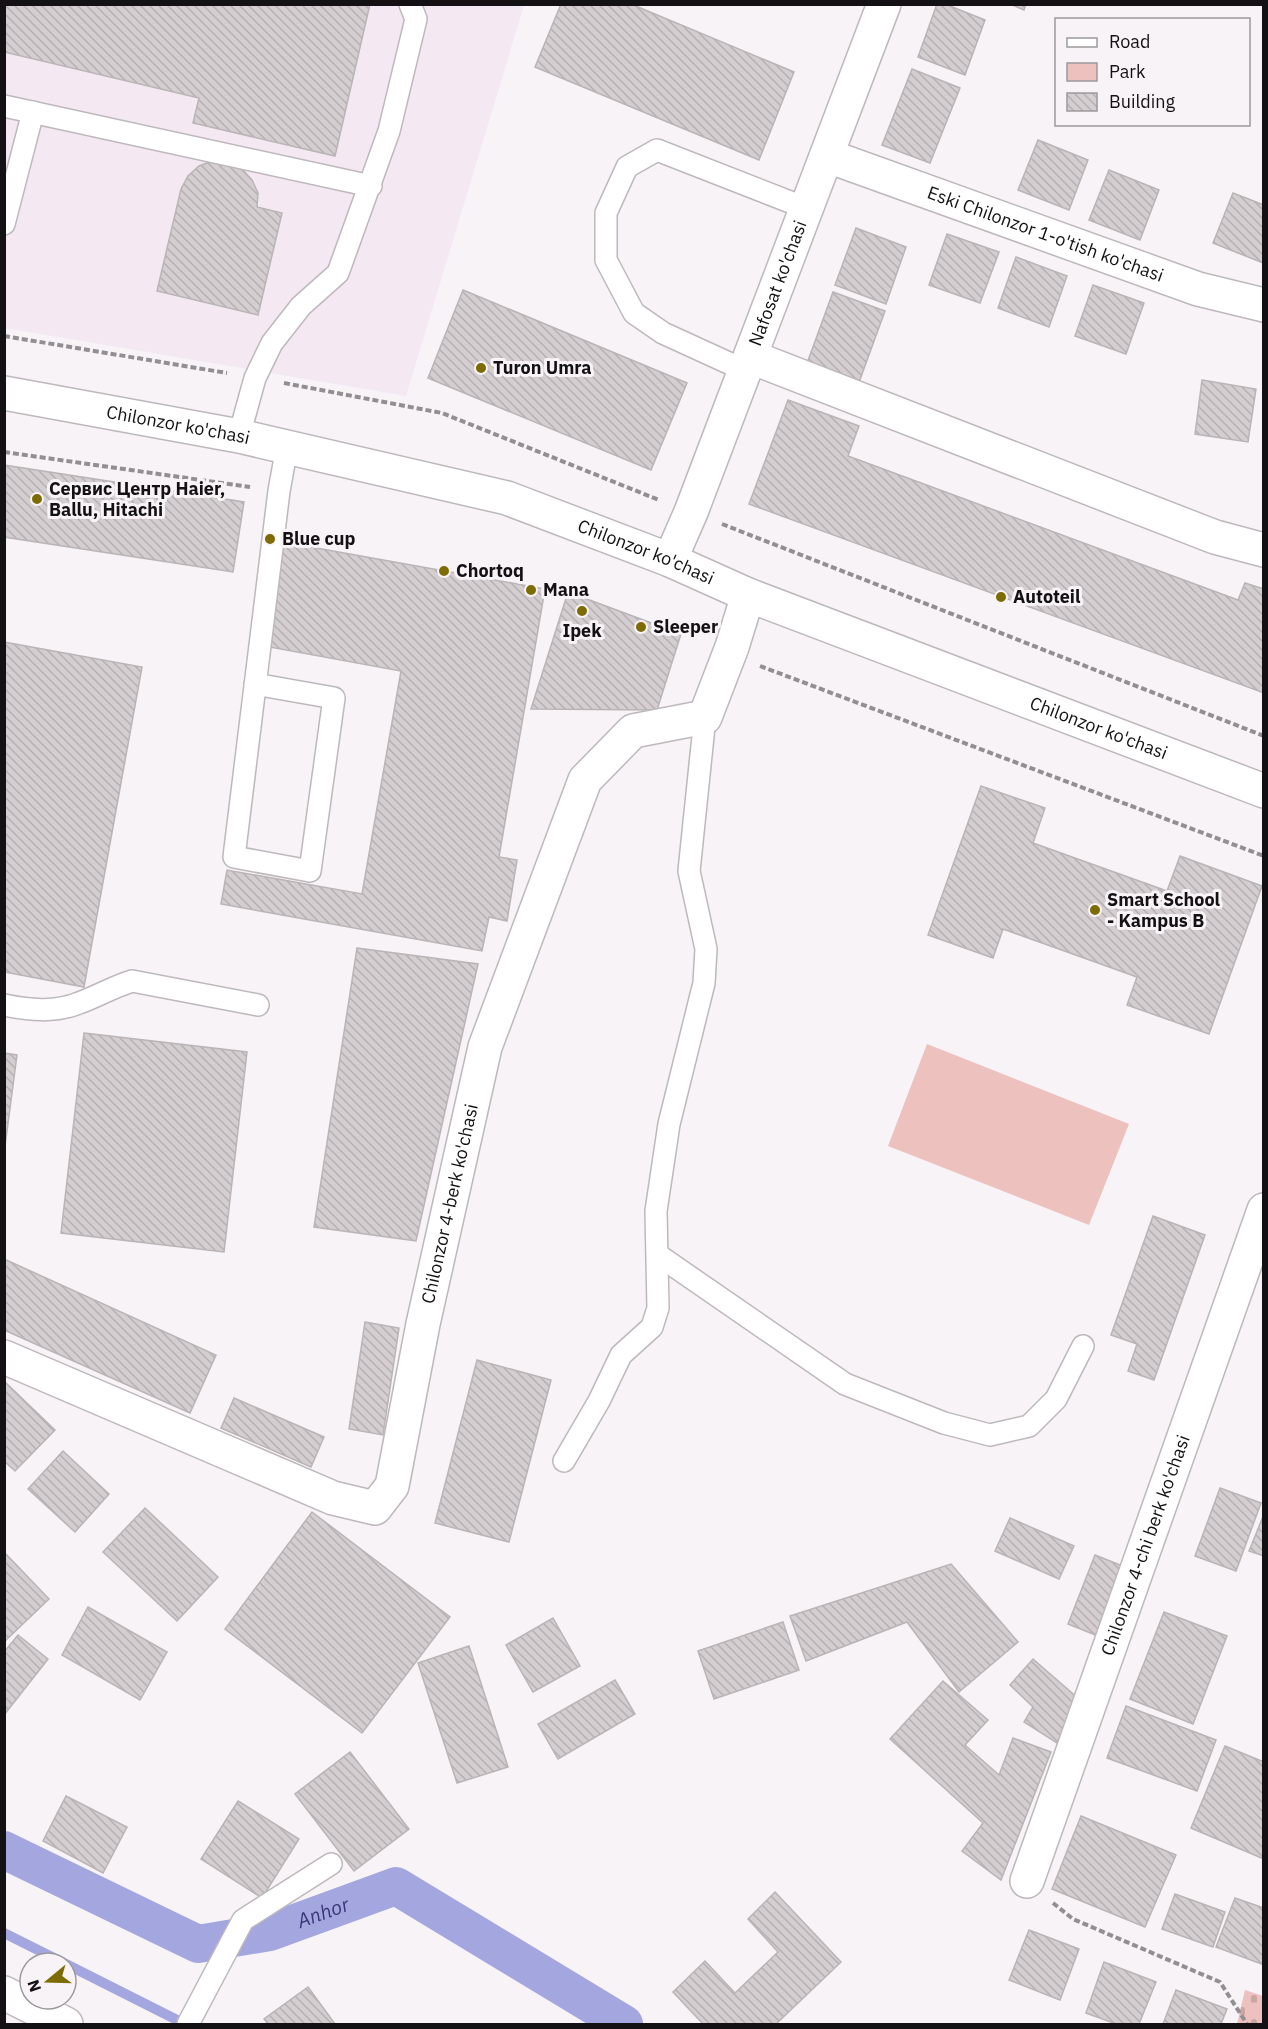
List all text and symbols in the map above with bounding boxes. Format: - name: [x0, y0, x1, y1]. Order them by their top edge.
- legend: [1055, 18, 1250, 126]
- text: Road: [1109, 30, 1150, 53]
- text: Park: [1109, 60, 1146, 83]
- text: Building: [1109, 90, 1176, 113]
- street label: Eski Chilonzor 1-o'tish ko'chasi: [924, 181, 1167, 287]
- street label: Nafosat ko'chasi: [743, 217, 812, 349]
- place label: Turon Umra: [493, 356, 592, 379]
- marker: Turon Umra: [474, 361, 488, 375]
- street label: Chilonzor ko'chasi: [105, 400, 252, 449]
- place label: Сервис Центр Haier, Ballu, Hitachi: [49, 477, 225, 521]
- marker: Сервис Центр Haier, Ballu, Hitachi: [30, 492, 44, 506]
- street label: Chilonzor ko'chasi: [574, 514, 718, 589]
- place label: Blue cup: [282, 527, 356, 550]
- marker: Blue cup: [263, 532, 277, 546]
- place label: Chortoq: [456, 559, 524, 582]
- marker: Chortoq: [437, 564, 451, 578]
- place label: Mana: [543, 578, 589, 601]
- marker: Mana: [524, 583, 538, 597]
- place label: Autoteil: [1013, 585, 1081, 608]
- marker: Autoteil: [994, 590, 1008, 604]
- marker: Ipek: [575, 604, 589, 618]
- place label: Sleeper: [653, 615, 718, 638]
- place label: Ipek: [562, 619, 602, 642]
- marker: Sleeper: [634, 620, 648, 634]
- street label: Chilonzor ko'chasi: [1027, 691, 1171, 764]
- place label: Smart School - Kampus B: [1107, 888, 1221, 932]
- marker: Smart School - Kampus B: [1088, 903, 1102, 917]
- street label: Chilonzor 4-berk ko'chasi: [416, 1102, 483, 1306]
- street label: Chilonzor 4-chi berk ko'chasi: [1096, 1432, 1195, 1659]
- water label: Anhor: [292, 1890, 353, 1934]
- north arrow: [18, 1951, 78, 2011]
- text: N: [22, 1977, 45, 1995]

